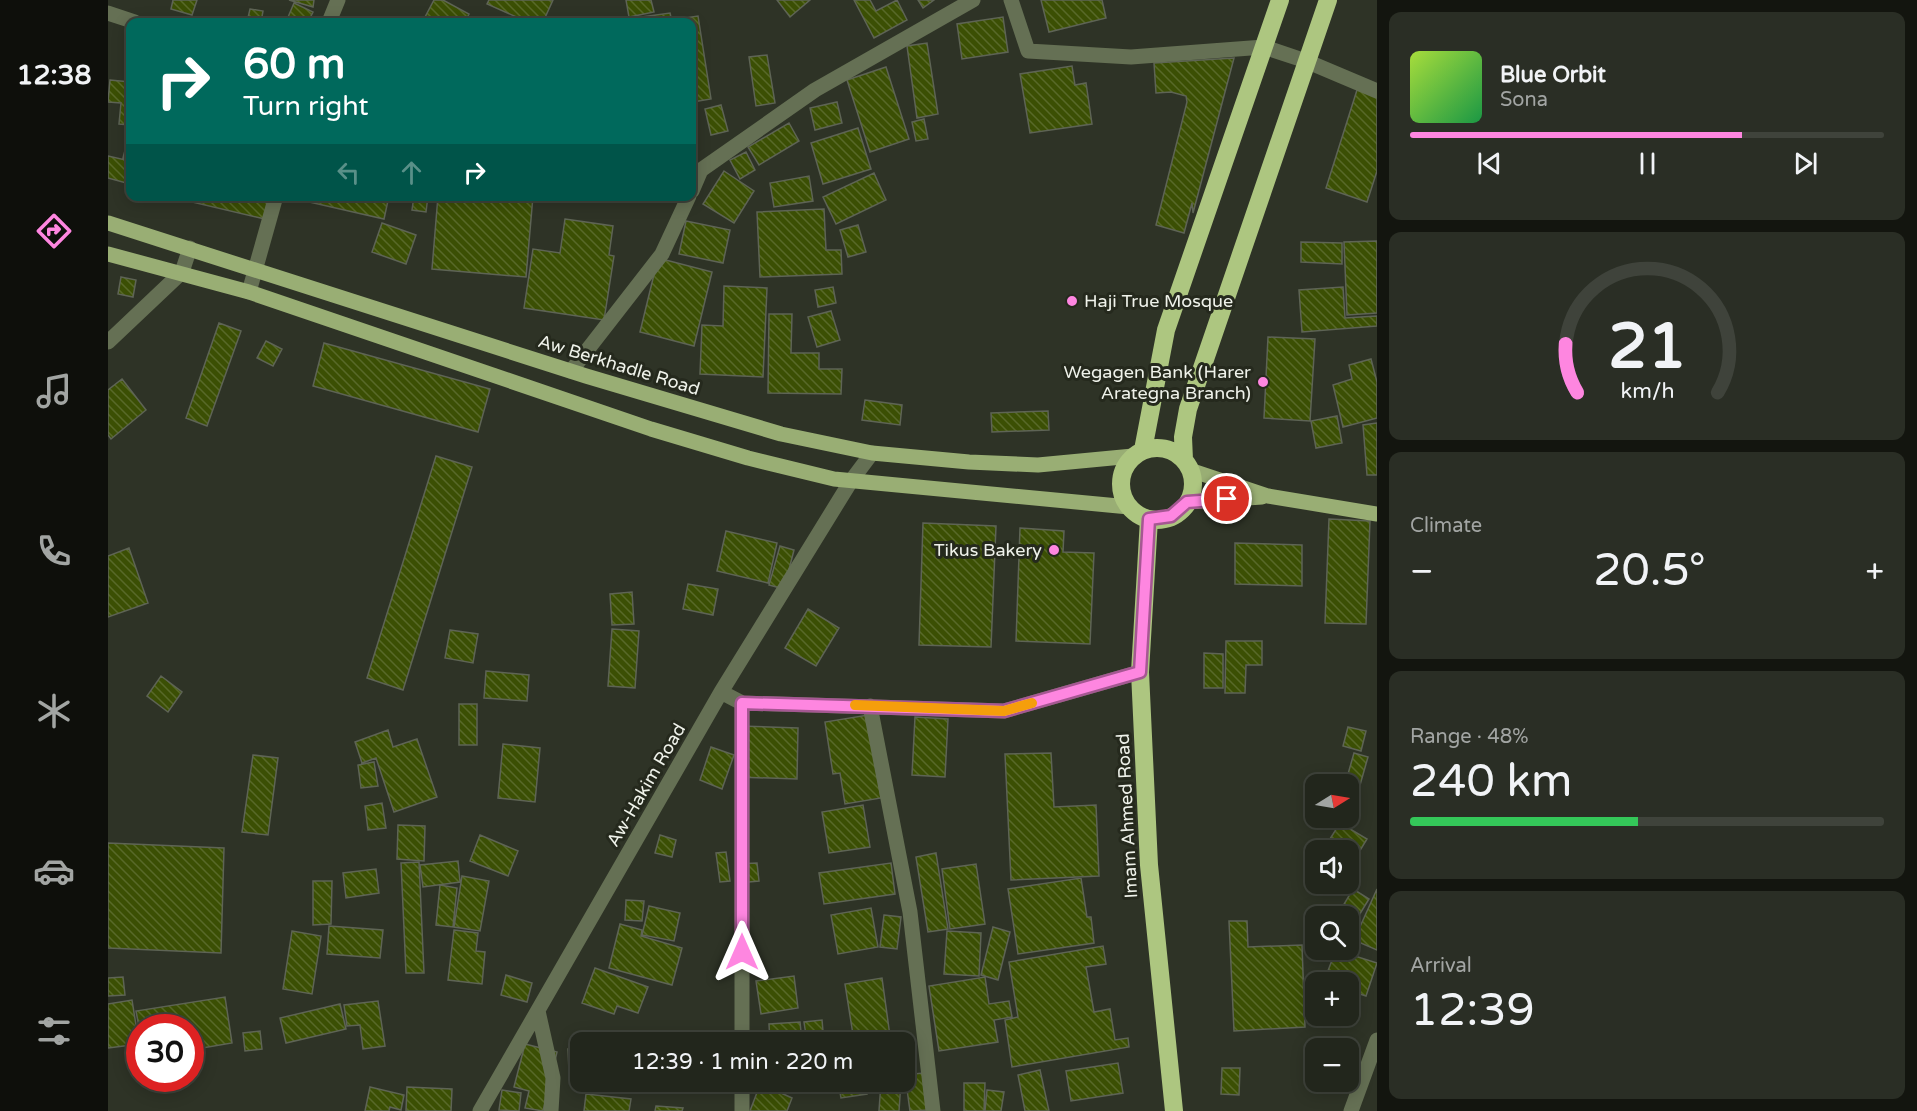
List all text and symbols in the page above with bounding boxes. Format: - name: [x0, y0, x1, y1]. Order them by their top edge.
- text: 60 m: [243, 39, 345, 90]
- icon: right: [144, 42, 222, 120]
- text: 12:38: [17, 59, 91, 92]
- text: Blue Orbit: [1500, 62, 1606, 88]
- text: Sona: [1500, 88, 1548, 112]
- text: Turn right: [243, 90, 369, 123]
- icon: previous: [1473, 147, 1506, 180]
- icon: pause: [1631, 147, 1664, 180]
- icon: next: [1789, 147, 1822, 180]
- icon: left: [332, 156, 365, 189]
- icon: ahead: [395, 156, 428, 189]
- icon: right: [458, 156, 491, 189]
- icon: directions: [33, 210, 75, 252]
- place label: Haji True Mosque: [1084, 290, 1233, 312]
- marker: Haji True Mosque: [1065, 294, 1079, 308]
- text: 21: [1608, 310, 1686, 385]
- street label: Aw Berkhadle Road: [535, 330, 703, 400]
- place label: Wegagen Bank (Harer Arategna Branch): [1063, 361, 1251, 404]
- icon: music: [33, 370, 75, 412]
- marker: Wegagen Bank (Harer Arategna Branch): [1256, 375, 1270, 389]
- text: km/h: [1620, 378, 1674, 404]
- pin: [1201, 473, 1252, 524]
- icon: arrive: [1210, 482, 1243, 515]
- text: Climate: [1410, 514, 1482, 538]
- icon: phone: [33, 530, 75, 572]
- place label: Tikus Bakery: [934, 539, 1042, 561]
- marker: Tikus Bakery: [1047, 543, 1061, 557]
- text: 20.5°: [1593, 544, 1706, 598]
- text: −: [1410, 552, 1434, 591]
- text: +: [1865, 552, 1884, 591]
- icon: climate: [33, 690, 75, 732]
- street label: Aw-Hakim Road: [602, 719, 690, 851]
- text: Range · 48%: [1410, 725, 1529, 749]
- street label: Imam Ahmed Road: [1112, 733, 1142, 899]
- text: 240 km: [1410, 755, 1572, 809]
- north arrow: [1305, 774, 1359, 828]
- map controls: [1305, 774, 1359, 1092]
- button: sound: [1305, 840, 1359, 894]
- icon: car: [33, 850, 75, 892]
- button: search: [1305, 906, 1359, 960]
- position arrow: [710, 920, 774, 984]
- text: Arrival: [1410, 954, 1472, 978]
- button: +: [1305, 972, 1359, 1026]
- text: 12:39: [1410, 984, 1535, 1038]
- icon: filters: [33, 1010, 75, 1052]
- speed limit sign: 30: [126, 1014, 204, 1092]
- button: −: [1305, 1038, 1359, 1092]
- text: 12:39 · 1 min · 220 m: [632, 1049, 853, 1075]

